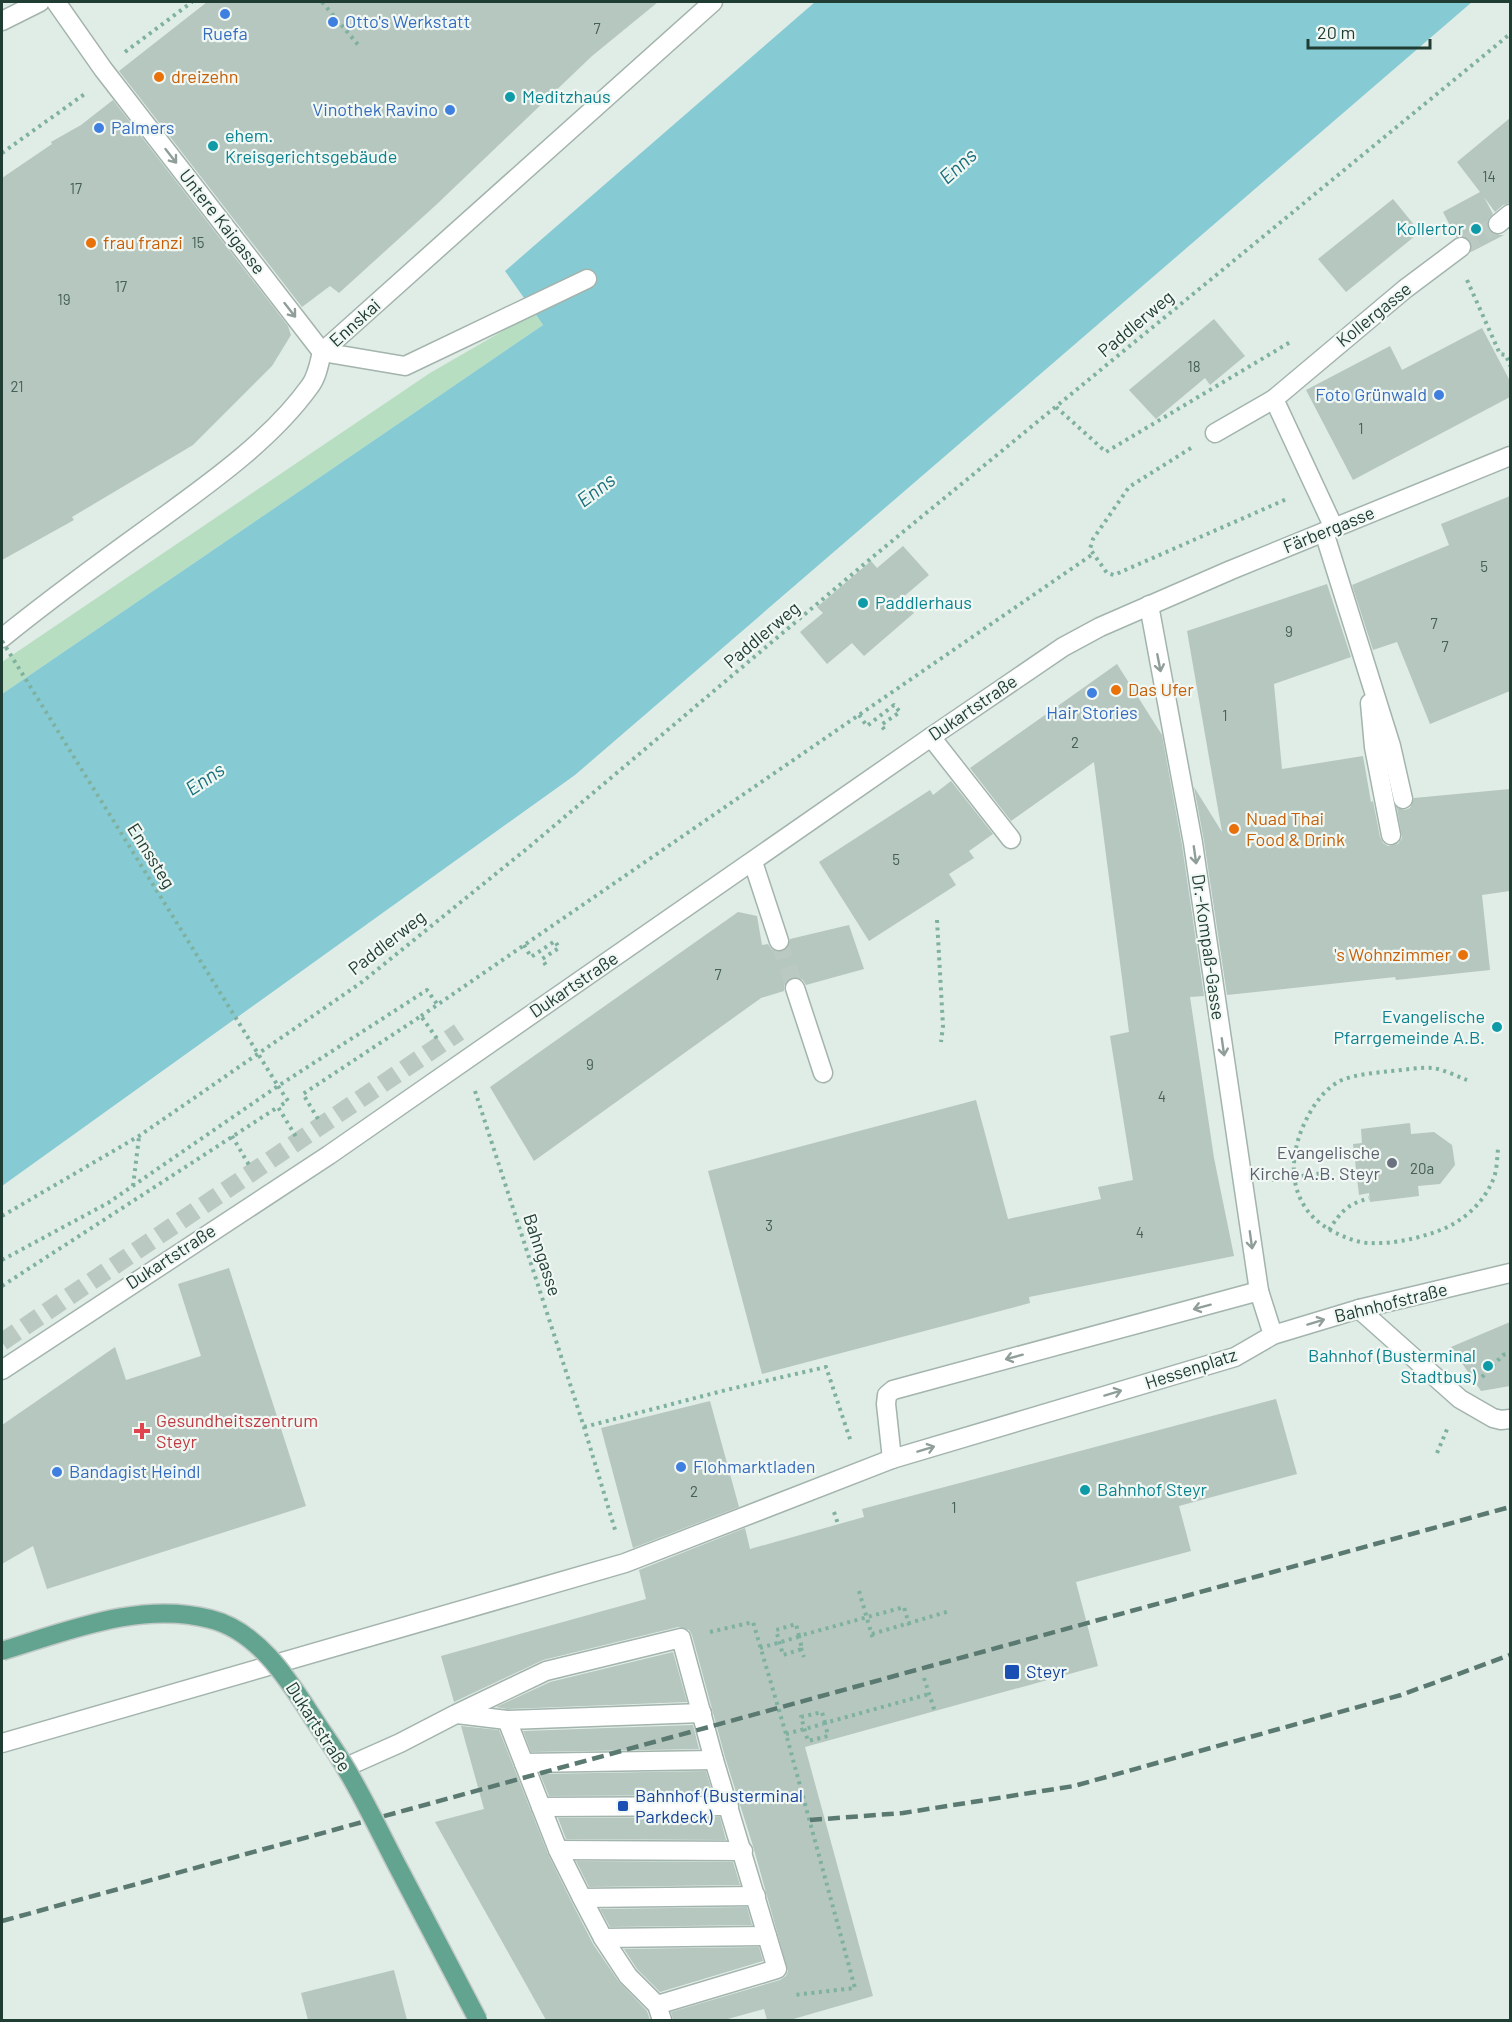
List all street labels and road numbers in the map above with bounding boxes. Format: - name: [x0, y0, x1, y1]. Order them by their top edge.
- street label: Untere Kaigasse: [175, 165, 271, 278]
- street label: Kollergasse: [1331, 277, 1415, 351]
- street label: Paddlerweg: [1093, 285, 1178, 361]
- street label: Ennskai: [324, 293, 385, 351]
- street label: Färbergasse: [1280, 501, 1377, 557]
- street label: Paddlerweg: [719, 596, 804, 672]
- street label: Dukartstraße: [924, 669, 1021, 745]
- street label: Ennssteg: [123, 819, 180, 892]
- street label: Dr.-Kompaß-Gasse: [1188, 872, 1230, 1021]
- street label: Paddlerweg: [343, 905, 429, 979]
- street label: Dukartstraße: [525, 946, 622, 1022]
- street label: Bahngasse: [519, 1211, 567, 1299]
- street label: Dukartstraße: [121, 1219, 219, 1293]
- street label: Bahnhofstraße: [1332, 1277, 1450, 1327]
- street label: Hessenplatz: [1142, 1343, 1239, 1393]
- street label: Dukartstraße: [282, 1677, 356, 1775]

